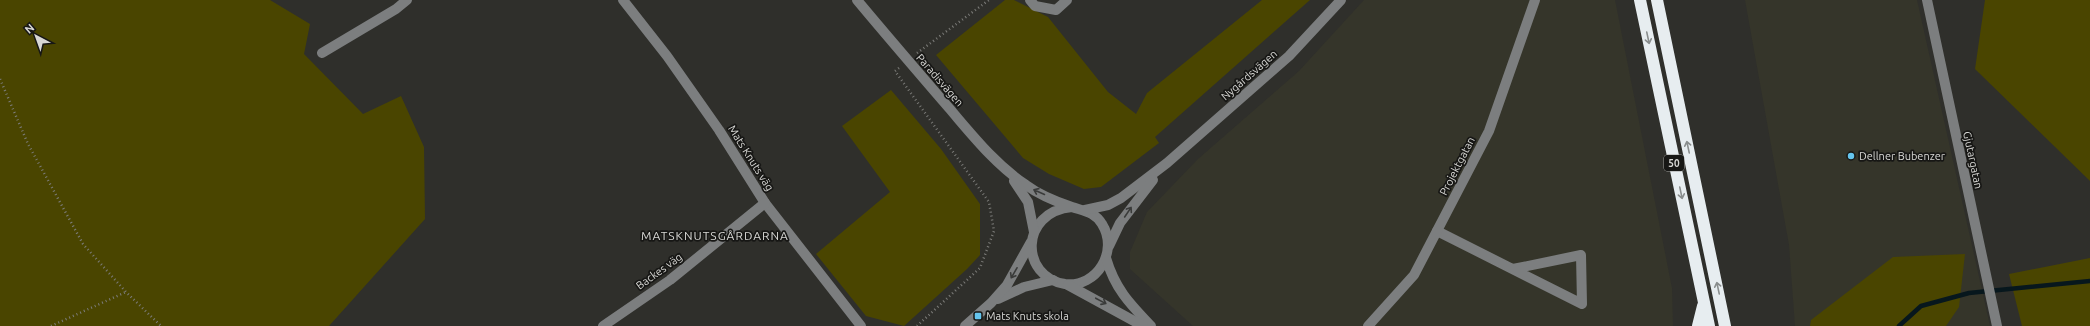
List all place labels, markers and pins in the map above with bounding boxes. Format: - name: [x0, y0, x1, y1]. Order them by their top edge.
- place label: Dellner Bubenzer: [1859, 150, 1946, 162]
- marker: Dellner Bubenzer: [1846, 151, 1856, 161]
- place label: Mats Knuts skola: [986, 310, 1069, 322]
- marker: Mats Knuts skola: [973, 311, 983, 321]

